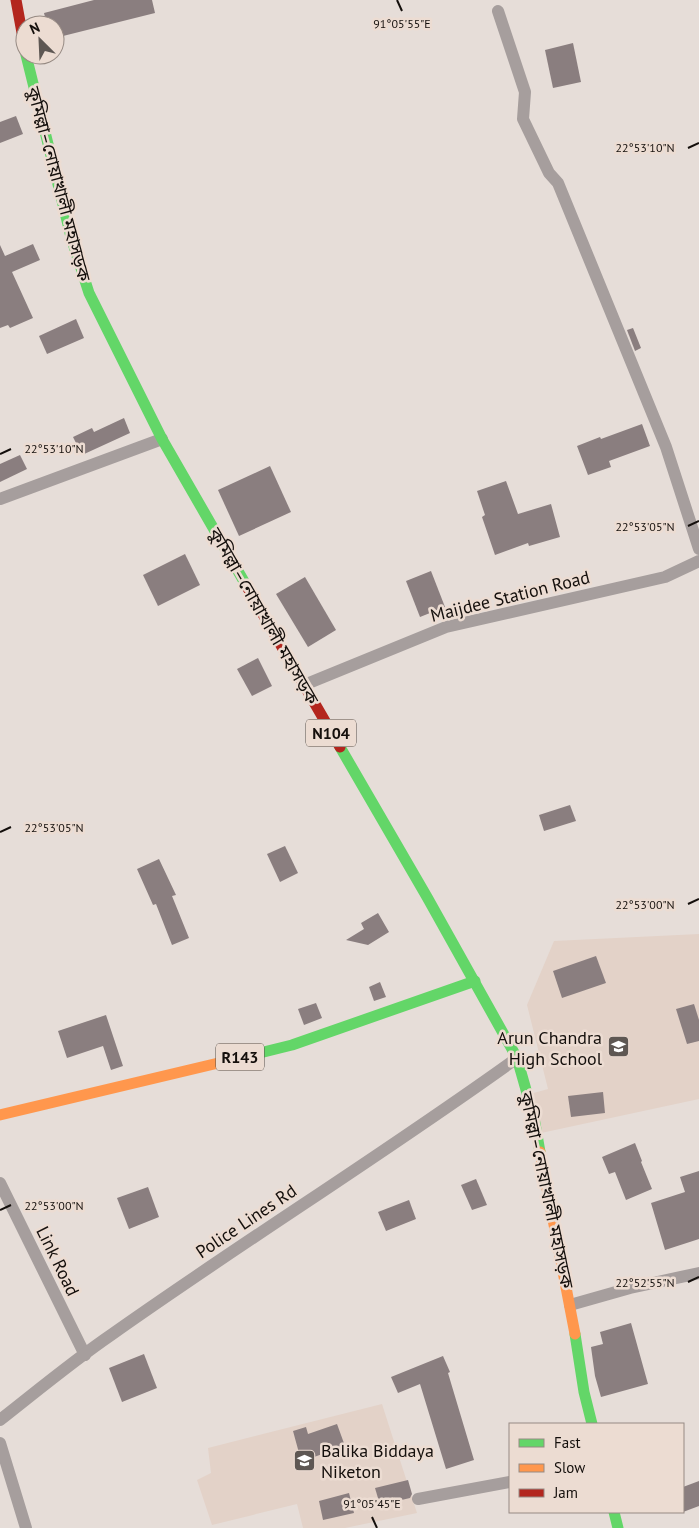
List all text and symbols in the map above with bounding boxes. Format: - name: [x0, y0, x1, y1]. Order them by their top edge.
- north arrow: [15, 15, 65, 65]
- text: 91°05'55"E: [373, 16, 431, 31]
- text: N: [27, 18, 43, 38]
- street label: কুমিল্লা–নোয়াখালী মহাসড়ক: [22, 83, 96, 284]
- text: 22°53'10"N: [615, 140, 675, 155]
- text: 22°53'10"N: [24, 441, 84, 456]
- text: 22°53'05"N: [615, 519, 675, 534]
- street label: কুমিল্লা–নোয়াখালী মহাসড়ক: [203, 523, 324, 709]
- street label: Maijdee Station Road: [428, 565, 592, 627]
- road number: N104: [306, 720, 356, 746]
- text: 22°53'05"N: [24, 820, 84, 835]
- text: 22°53'00"N: [615, 897, 675, 912]
- place label: Arun Chandra High School: [497, 1026, 603, 1070]
- school or university icon: Arun Chandra High School: [606, 1035, 630, 1059]
- road number: R143: [216, 1044, 264, 1070]
- street label: কুমিল্লা–নোয়াখালী মহাসড়ক: [515, 1089, 579, 1291]
- street label: Police Lines Rd: [191, 1179, 301, 1263]
- text: 22°53'00"N: [24, 1198, 84, 1213]
- street label: Link Road: [31, 1222, 85, 1300]
- text: 22°52'55"N: [615, 1275, 675, 1290]
- legend: [509, 1423, 684, 1513]
- text: Fast: [554, 1433, 581, 1452]
- place label: Balika Biddaya Niketon: [321, 1439, 434, 1483]
- school or university icon: Balika Biddaya Niketon: [293, 1448, 317, 1472]
- text: Slow: [554, 1458, 585, 1477]
- text: Jam: [553, 1483, 578, 1502]
- text: 91°05'45"E: [343, 1496, 401, 1511]

